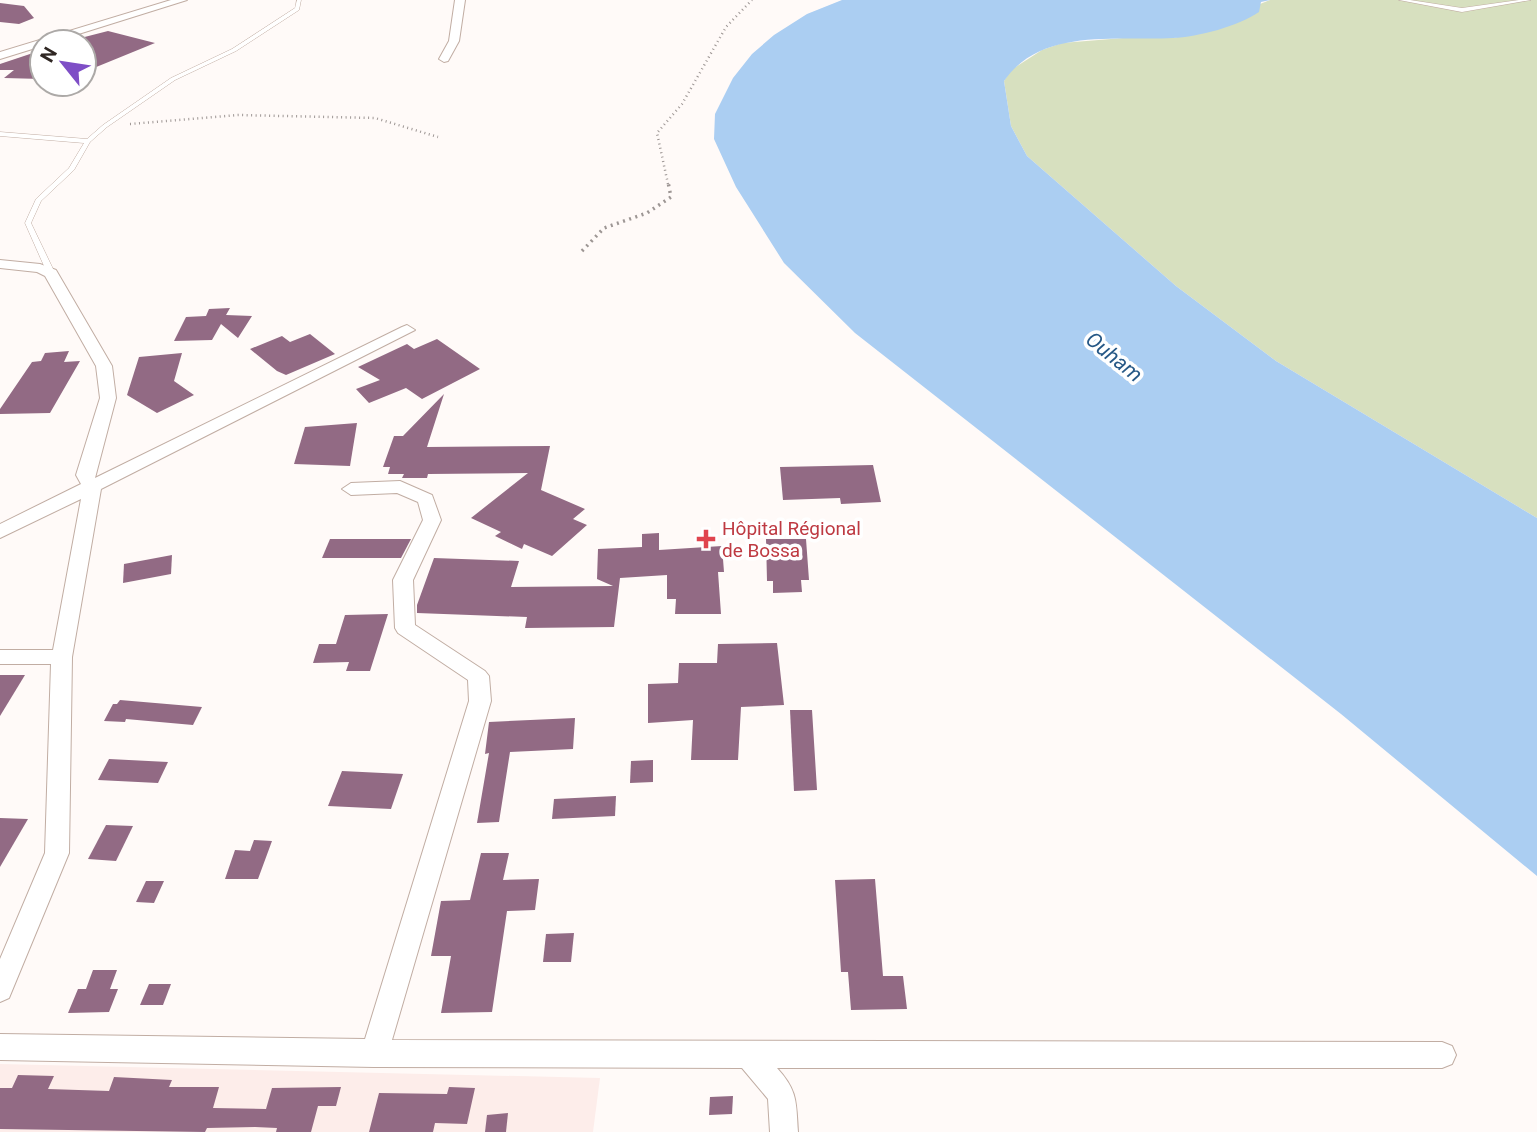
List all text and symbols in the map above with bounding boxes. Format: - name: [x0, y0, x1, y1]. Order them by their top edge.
- north arrow: [28, 28, 98, 98]
- text: N: [35, 43, 62, 66]
- water label: Ouham: [1081, 327, 1147, 387]
- place label: Hôpital Régional de Bossa: [722, 517, 861, 562]
- marker: Hôpital Régional de Bossa: [696, 529, 716, 549]

